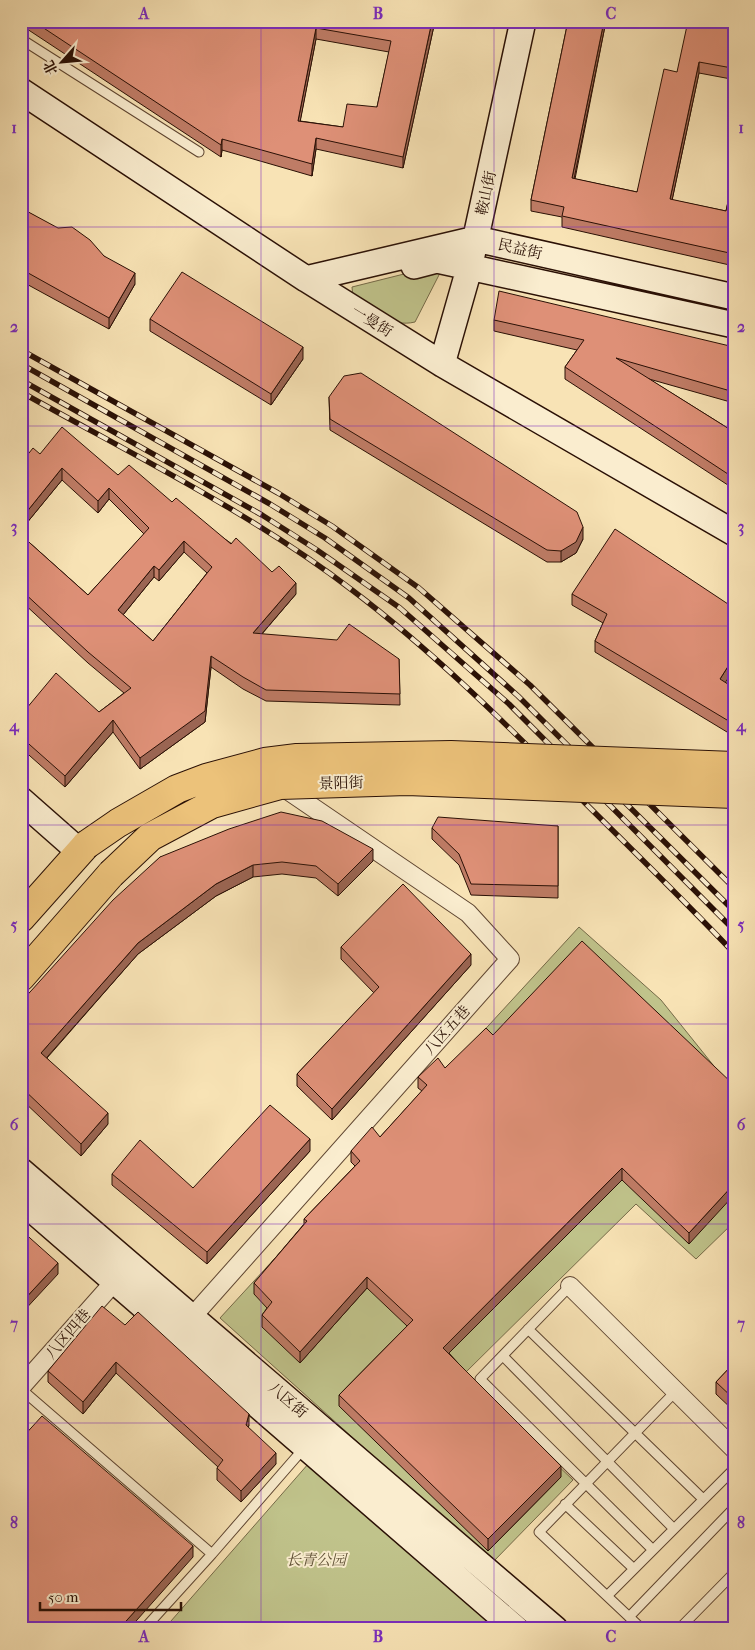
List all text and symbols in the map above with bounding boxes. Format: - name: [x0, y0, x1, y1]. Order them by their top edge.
- text: A: [138, 4, 150, 23]
- text: B: [373, 4, 383, 23]
- text: C: [606, 4, 617, 23]
- north arrow: [38, 38, 88, 88]
- text: 北: [40, 58, 62, 78]
- text: 1: [11, 118, 17, 137]
- text: 1: [738, 118, 744, 137]
- street label: 鞍山街: [473, 169, 499, 217]
- street label: 民益街: [496, 235, 544, 263]
- street label: 一曼街: [348, 301, 396, 341]
- text: 2: [10, 317, 18, 336]
- text: 2: [737, 317, 745, 336]
- text: 3: [11, 517, 17, 537]
- text: 3: [738, 517, 744, 537]
- text: 4: [8, 716, 20, 736]
- text: 4: [735, 716, 747, 736]
- street label: 景阳街: [318, 773, 364, 793]
- text: 5: [11, 915, 18, 934]
- text: 5: [738, 915, 745, 934]
- street label: 八区五巷: [420, 1002, 474, 1058]
- text: 6: [10, 1115, 19, 1134]
- text: 6: [737, 1115, 746, 1134]
- street label: 八区四巷: [42, 1305, 94, 1363]
- text: 7: [9, 1314, 18, 1333]
- text: 7: [736, 1314, 745, 1333]
- street label: 八区街: [265, 1378, 311, 1422]
- text: 8: [10, 1513, 18, 1532]
- text: 8: [737, 1513, 745, 1532]
- park label: 长青公园: [286, 1551, 348, 1569]
- scale bar: [40, 1580, 181, 1612]
- text: 50 m: [48, 1588, 79, 1606]
- text: A: [138, 1627, 150, 1646]
- text: B: [373, 1627, 383, 1646]
- text: C: [606, 1627, 617, 1646]

